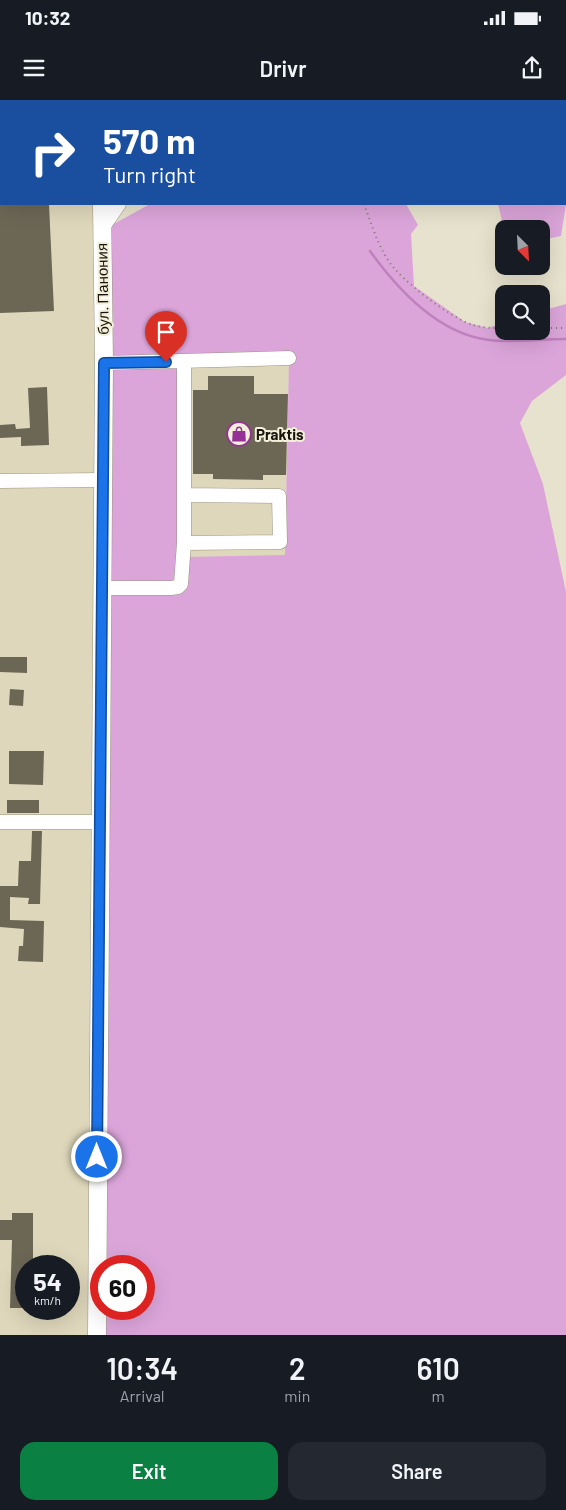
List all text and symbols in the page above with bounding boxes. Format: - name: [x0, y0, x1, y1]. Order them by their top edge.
- text: 10:32: [25, 6, 70, 29]
- icon: menu: [20, 54, 48, 82]
- icon: share: [518, 54, 546, 82]
- text: Drivr: [260, 55, 306, 81]
- text: 570 m: [103, 119, 195, 161]
- icon: right: [20, 120, 85, 185]
- text: Turn right: [103, 161, 196, 187]
- north arrow: [495, 220, 550, 275]
- map controls: [495, 220, 550, 340]
- street label: бул. Панония: [92, 243, 112, 335]
- button: search: [495, 285, 550, 340]
- pin: [145, 311, 187, 362]
- icon: arrive: [152, 318, 180, 346]
- shop icon: Praktis: [226, 421, 252, 447]
- place label: Praktis: [256, 425, 304, 443]
- position arrow: [70, 1130, 122, 1182]
- speed limit sign: 60: [90, 1255, 155, 1320]
- text: 54: [33, 1266, 62, 1296]
- text: km/h: [34, 1293, 61, 1307]
- text: 10:34: [106, 1350, 178, 1386]
- text: 2: [289, 1350, 306, 1386]
- text: 610: [417, 1350, 460, 1386]
- text: Arrival: [120, 1386, 165, 1405]
- text: min: [284, 1386, 310, 1405]
- text: m: [432, 1386, 445, 1405]
- button: Exit: [20, 1442, 278, 1500]
- button: Share: [288, 1442, 546, 1500]

